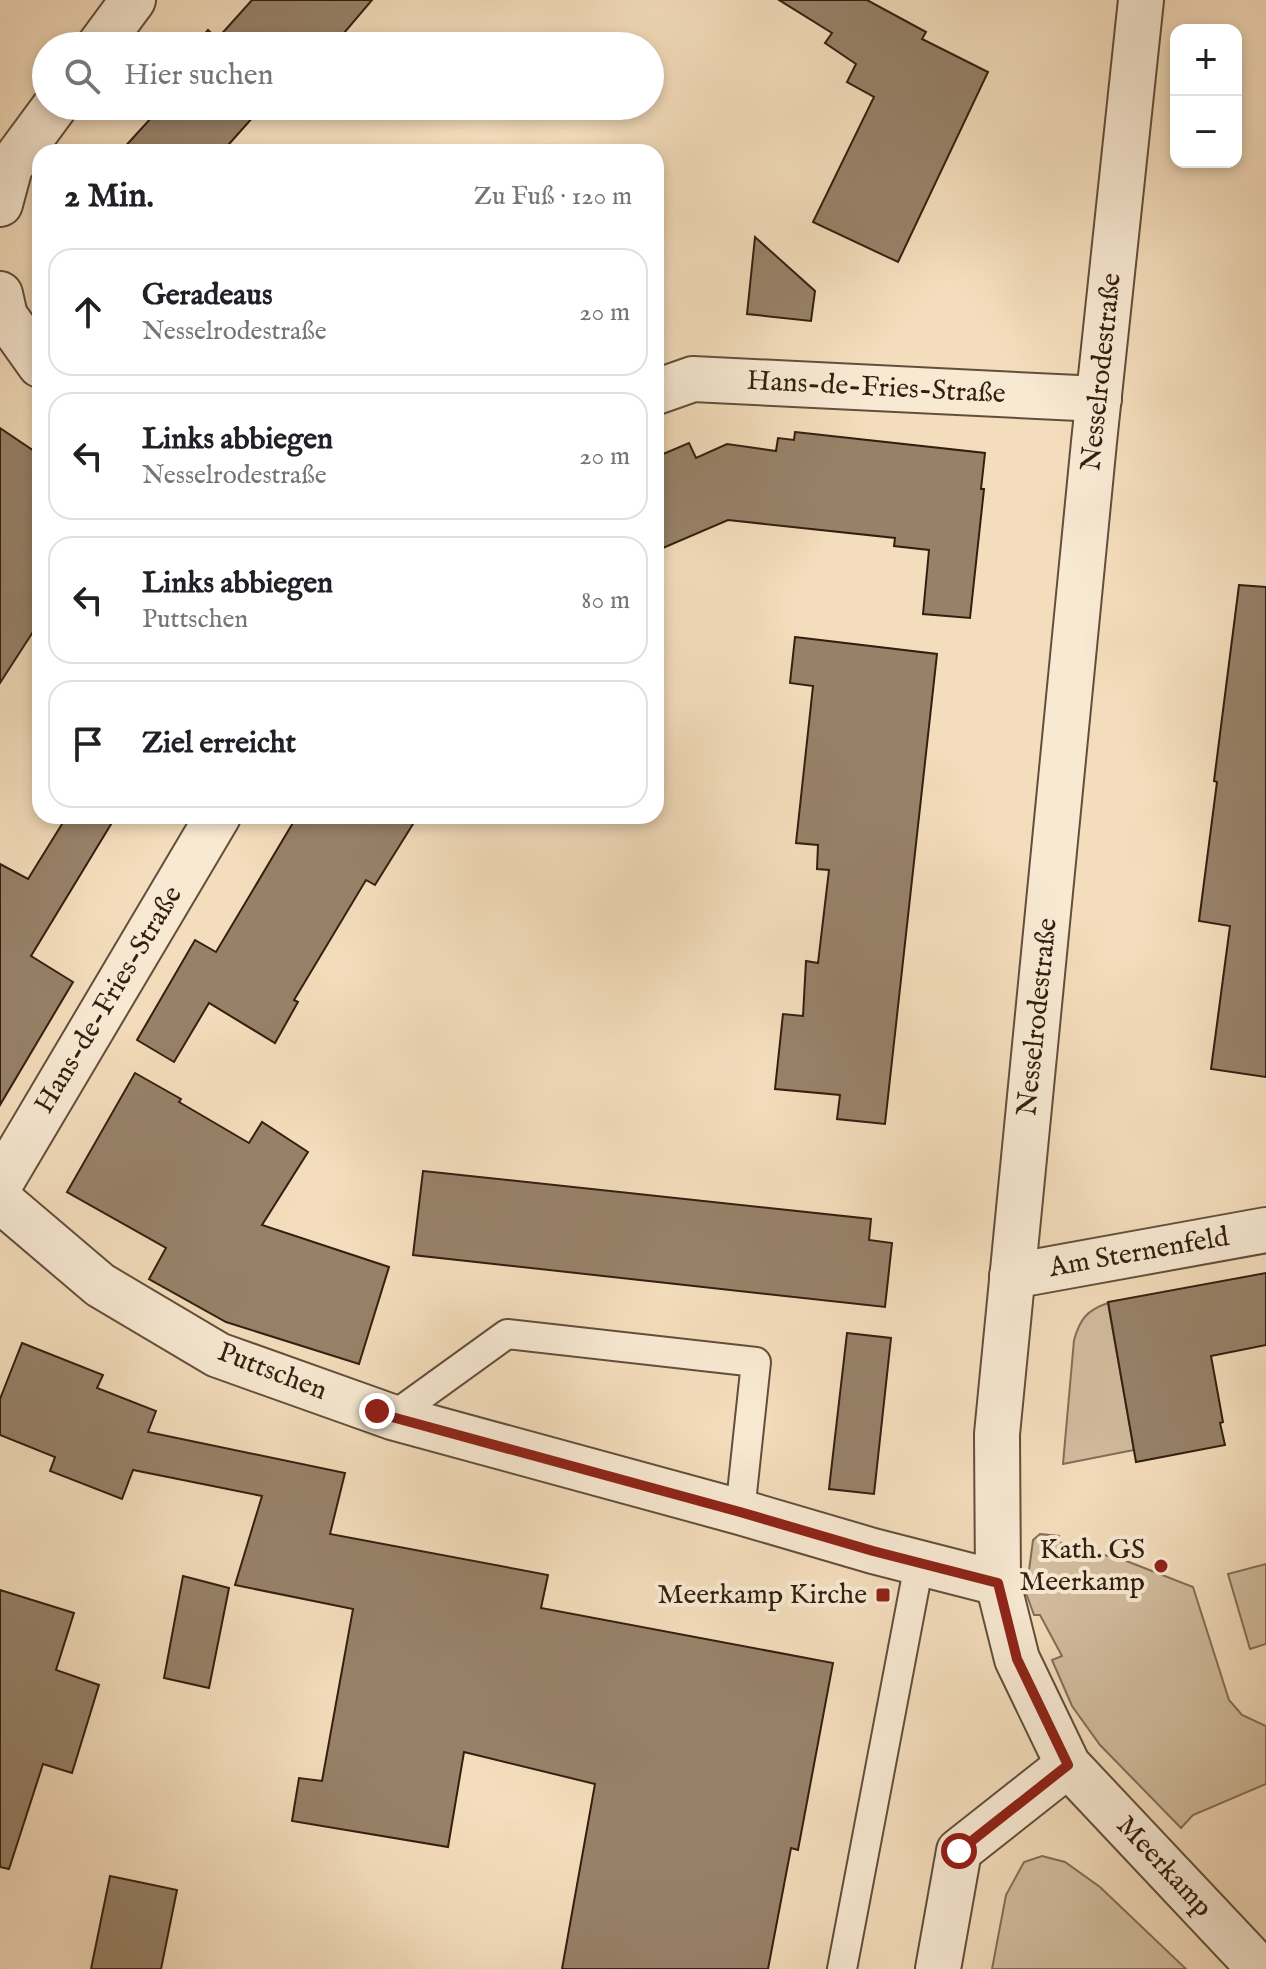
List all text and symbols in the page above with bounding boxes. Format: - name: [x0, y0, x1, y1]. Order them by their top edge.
- map controls: [1170, 24, 1242, 168]
- button: +: [1170, 24, 1242, 96]
- search box: [32, 32, 664, 120]
- icon: search: [60, 54, 104, 98]
- text: Hier suchen: [124, 57, 274, 95]
- button: −: [1170, 96, 1242, 168]
- text: 2 Min.: [64, 175, 154, 218]
- text: Zu Fuß · 120 m: [474, 180, 632, 213]
- street label: Nesselrodestraße: [1074, 271, 1130, 473]
- text: Geradeaus: [142, 277, 272, 315]
- icon: ahead: [66, 290, 110, 334]
- text: 20 m: [579, 296, 630, 329]
- text: Nesselrodestraße: [142, 315, 327, 348]
- street label: Hans-de-Fries-Straße: [746, 364, 1006, 412]
- text: Links abbiegen: [142, 421, 333, 459]
- icon: left: [66, 434, 110, 478]
- text: 20 m: [579, 440, 630, 473]
- text: Nesselrodestraße: [142, 459, 327, 492]
- text: Links abbiegen: [142, 565, 333, 603]
- icon: left: [66, 578, 110, 622]
- text: 80 m: [581, 584, 630, 617]
- text: Puttschen: [142, 603, 248, 636]
- icon: arrive: [66, 722, 110, 766]
- text: Ziel erreicht: [142, 725, 296, 763]
- street label: Hans-de-Fries-Straße: [27, 880, 191, 1120]
- street label: Nesselrodestraße: [1010, 916, 1066, 1118]
- street label: Am Sternenfeld: [1045, 1220, 1232, 1286]
- street label: Puttschen: [212, 1335, 332, 1409]
- route end: [359, 1393, 395, 1429]
- place label: Kath. GS Meerkamp: [1019, 1533, 1145, 1600]
- marker: Kath. GS Meerkamp: [1152, 1557, 1170, 1575]
- place label: Meerkamp Kirche: [657, 1578, 867, 1613]
- marker: Meerkamp Kirche: [874, 1586, 892, 1604]
- street label: Meerkamp: [1108, 1809, 1220, 1925]
- route start: [941, 1833, 977, 1869]

